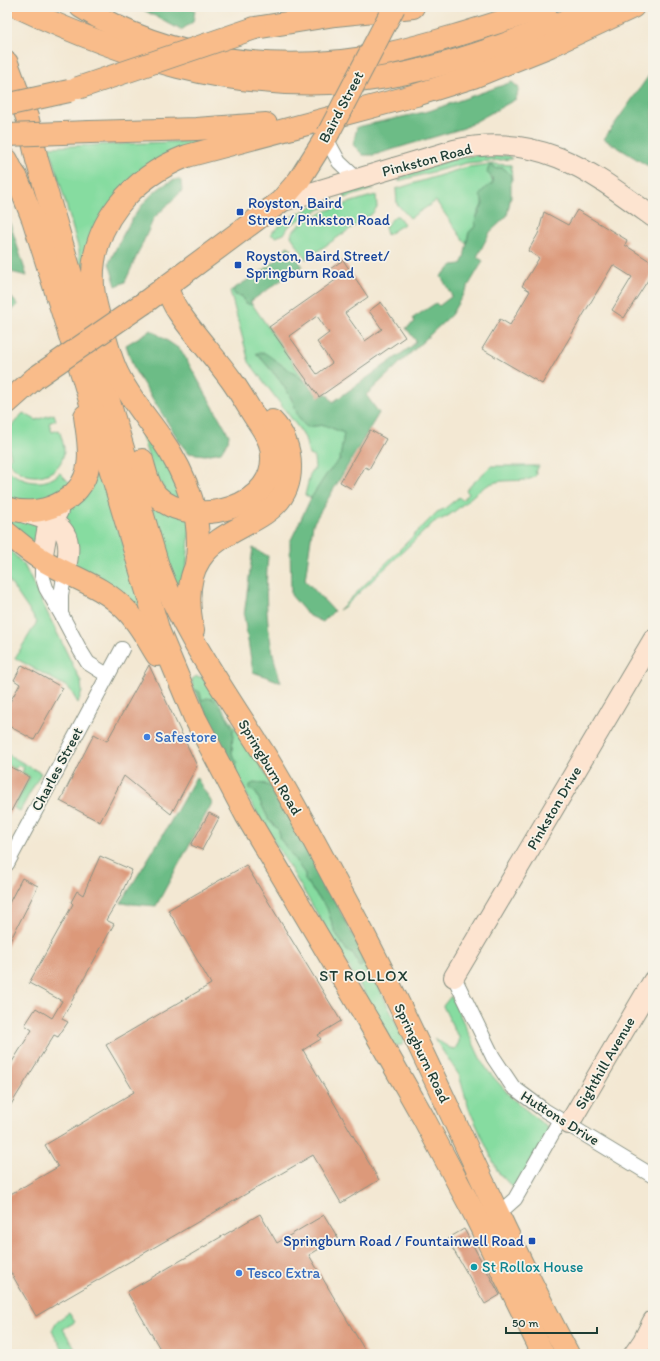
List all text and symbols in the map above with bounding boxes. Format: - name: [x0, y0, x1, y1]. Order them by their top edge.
- street label: Baird Street: [315, 68, 368, 146]
- street label: Pinkston Road: [380, 139, 474, 181]
- place label: Royston, Baird Street/ Pinkston Road: [248, 194, 390, 229]
- marker: Royston, Baird Street/ Pinkston Road: [235, 207, 245, 217]
- place label: Royston, Baird Street/ Springburn Road: [246, 247, 390, 282]
- marker: Royston, Baird Street/ Springburn Road: [233, 260, 243, 270]
- street label: Springburn Road: [234, 716, 306, 818]
- street label: Charles Street: [27, 724, 87, 814]
- place label: Safestore: [155, 728, 217, 746]
- marker: Safestore: [142, 732, 152, 742]
- street label: Pinkston Drive: [523, 763, 585, 853]
- district label: ST ROLLOX: [319, 966, 409, 985]
- street label: Springburn Road: [390, 1000, 454, 1106]
- street label: Sighthill Avenue: [571, 1013, 639, 1113]
- street label: Huttons Drive: [517, 1087, 603, 1149]
- place label: Springburn Road / Fountainwell Road: [283, 1232, 525, 1250]
- marker: Springburn Road / Fountainwell Road: [527, 1236, 537, 1246]
- place label: St Rollox House: [482, 1258, 583, 1276]
- marker: St Rollox House: [469, 1262, 479, 1272]
- place label: Tesco Extra: [247, 1264, 321, 1282]
- marker: Tesco Extra: [234, 1268, 244, 1278]
- scale bar: [506, 1309, 597, 1335]
- text: 50 m: [512, 1316, 538, 1330]

